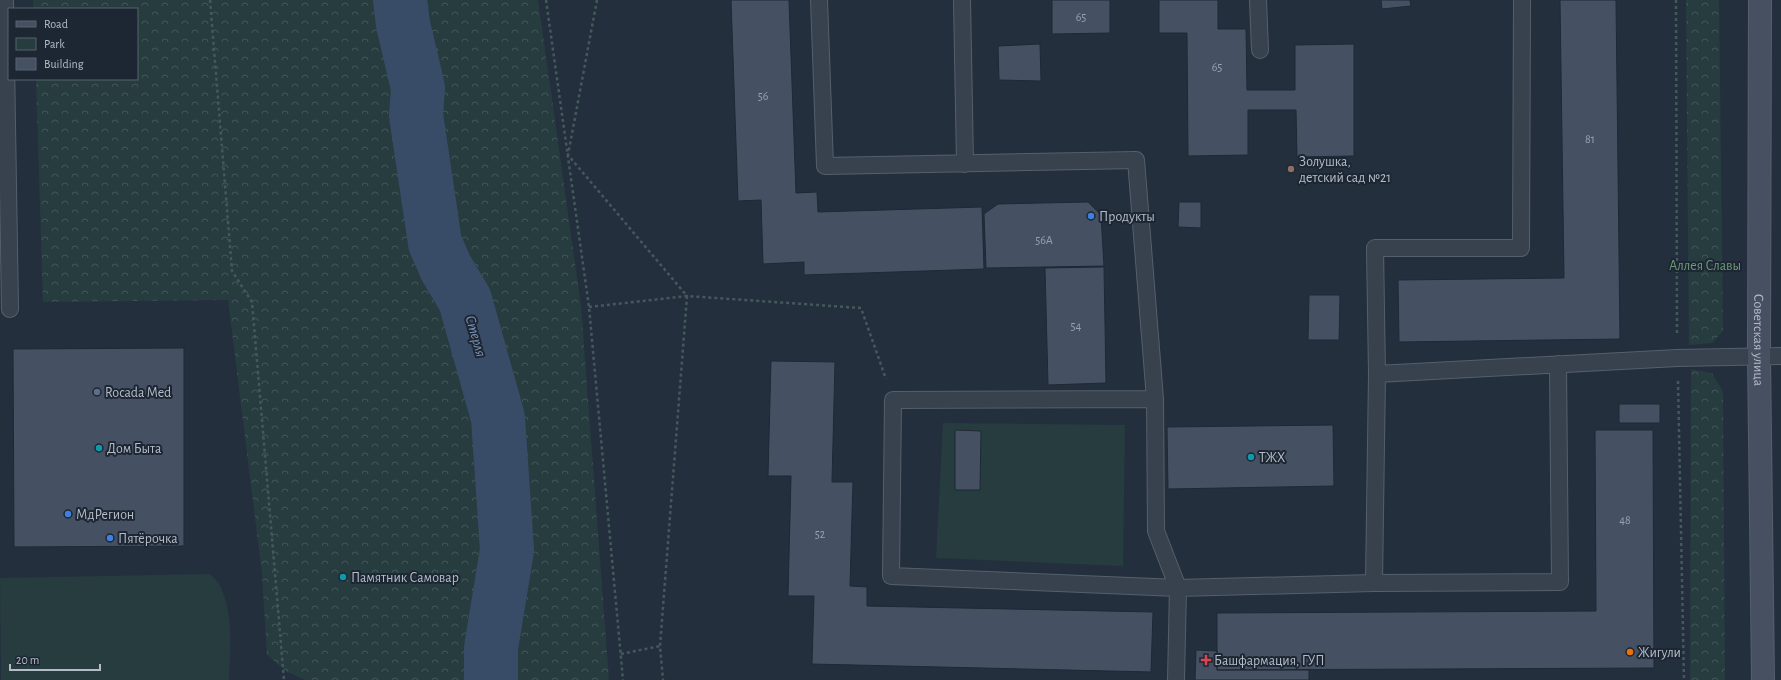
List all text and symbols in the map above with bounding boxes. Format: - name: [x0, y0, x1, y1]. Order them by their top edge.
- legend: [8, 8, 138, 80]
- house number: 65: [1076, 11, 1086, 23]
- text: Road: [44, 18, 68, 30]
- text: Park: [44, 38, 65, 50]
- text: Building: [44, 58, 84, 70]
- house number: 65: [1212, 61, 1222, 73]
- house number: 56: [758, 90, 769, 102]
- house number: 81: [1585, 133, 1595, 145]
- place label: Золушка, детский сад №21: [1299, 155, 1391, 185]
- marker: Золушка, детский сад №21: [1286, 164, 1296, 174]
- place label: Продукты: [1099, 210, 1155, 224]
- marker: Продукты: [1086, 211, 1096, 221]
- house number: 56А: [1035, 234, 1053, 246]
- park label: Аллея Славы: [1669, 259, 1741, 273]
- street label: Советская улица: [1751, 294, 1765, 387]
- water label: Стерля: [462, 314, 489, 359]
- house number: 54: [1071, 320, 1082, 332]
- place label: Rocada Med: [105, 386, 171, 400]
- marker: Rocada Med: [92, 387, 102, 397]
- place label: Дом Быта: [107, 442, 162, 456]
- marker: Дом Быта: [94, 443, 104, 453]
- place label: ТЖХ: [1259, 451, 1285, 465]
- marker: ТЖХ: [1246, 452, 1256, 462]
- place label: МдРегион: [76, 508, 134, 522]
- marker: МдРегион: [63, 509, 73, 519]
- house number: 48: [1619, 514, 1631, 526]
- house number: 52: [815, 528, 826, 540]
- place label: Пятёрочка: [118, 532, 178, 546]
- marker: Пятёрочка: [105, 533, 115, 543]
- place label: Памятник Самовар: [351, 571, 459, 585]
- marker: Памятник Самовар: [338, 572, 348, 582]
- scale bar: [10, 646, 100, 672]
- place label: Жигули: [1638, 646, 1681, 660]
- marker: Жигули: [1625, 647, 1635, 657]
- text: 20 m: [16, 654, 39, 666]
- place label: Башфармация, ГУП: [1214, 654, 1325, 668]
- marker: Башфармация, ГУП: [1201, 655, 1211, 665]

